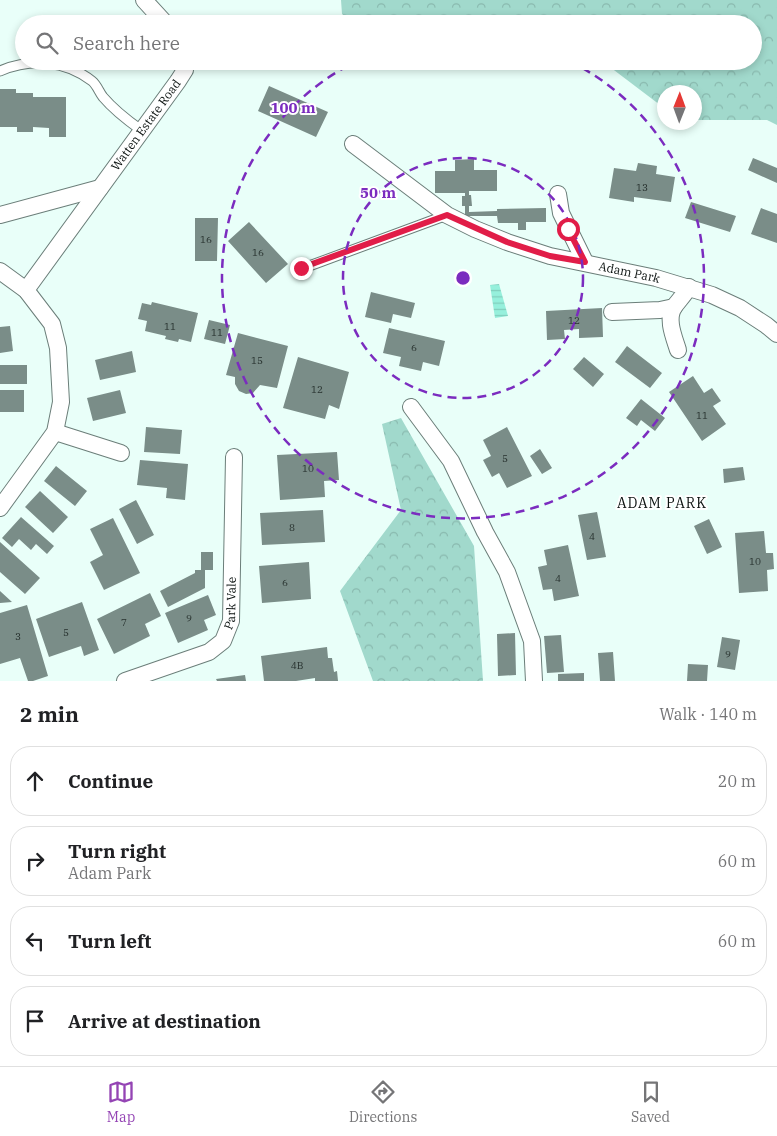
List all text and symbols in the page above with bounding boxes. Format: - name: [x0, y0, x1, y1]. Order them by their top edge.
- search box: [15, 15, 762, 70]
- icon: search: [33, 29, 61, 57]
- text: Search here: [73, 31, 180, 55]
- street label: Watten Estate Road: [107, 76, 184, 173]
- north arrow: [657, 85, 702, 130]
- text: 100 m: [270, 98, 316, 117]
- house number: 13: [636, 181, 648, 194]
- text: 50 m: [360, 183, 396, 202]
- route start: [557, 218, 580, 241]
- house number: 16: [200, 233, 212, 246]
- house number: 16: [252, 246, 264, 259]
- route end: [290, 257, 313, 280]
- street label: Adam Park: [597, 258, 662, 286]
- centre of rings: [454, 269, 472, 287]
- house number: 12: [568, 314, 580, 327]
- house number: 11: [164, 320, 176, 333]
- house number: 11: [211, 326, 223, 339]
- house number: 6: [411, 341, 417, 354]
- house number: 15: [251, 354, 263, 367]
- house number: 12: [311, 383, 323, 396]
- house number: 11: [696, 409, 708, 422]
- house number: 5: [502, 452, 508, 465]
- house number: 10: [302, 462, 314, 475]
- district label: ADAM PARK: [617, 494, 707, 512]
- house number: 8: [289, 521, 295, 534]
- house number: 4: [589, 530, 595, 543]
- house number: 10: [749, 555, 761, 568]
- house number: 4: [555, 572, 561, 585]
- house number: 6: [282, 576, 288, 589]
- street label: Park Vale: [220, 577, 239, 632]
- house number: 9: [186, 612, 192, 625]
- house number: 7: [121, 616, 127, 629]
- house number: 5: [63, 626, 69, 639]
- house number: 3: [15, 630, 21, 643]
- house number: 9: [725, 648, 731, 661]
- house number: 4B: [291, 659, 304, 672]
- text: 2 min: [20, 700, 79, 728]
- text: Walk · 140 m: [659, 704, 757, 724]
- icon: ahead: [21, 767, 49, 795]
- text: Continue: [68, 769, 153, 793]
- text: 20 m: [718, 771, 756, 791]
- text: Turn right: [68, 839, 166, 863]
- icon: right: [21, 847, 49, 875]
- text: 60 m: [718, 851, 756, 871]
- text: Adam Park: [68, 863, 151, 883]
- icon: left: [21, 927, 49, 955]
- text: Turn left: [68, 929, 151, 953]
- text: 60 m: [718, 931, 756, 951]
- icon: arrive: [21, 1007, 49, 1035]
- text: Arrive at destination: [68, 1009, 261, 1033]
- tab: Map: [107, 1078, 135, 1126]
- tab: Directions: [349, 1078, 417, 1126]
- tab: Saved: [631, 1078, 670, 1126]

